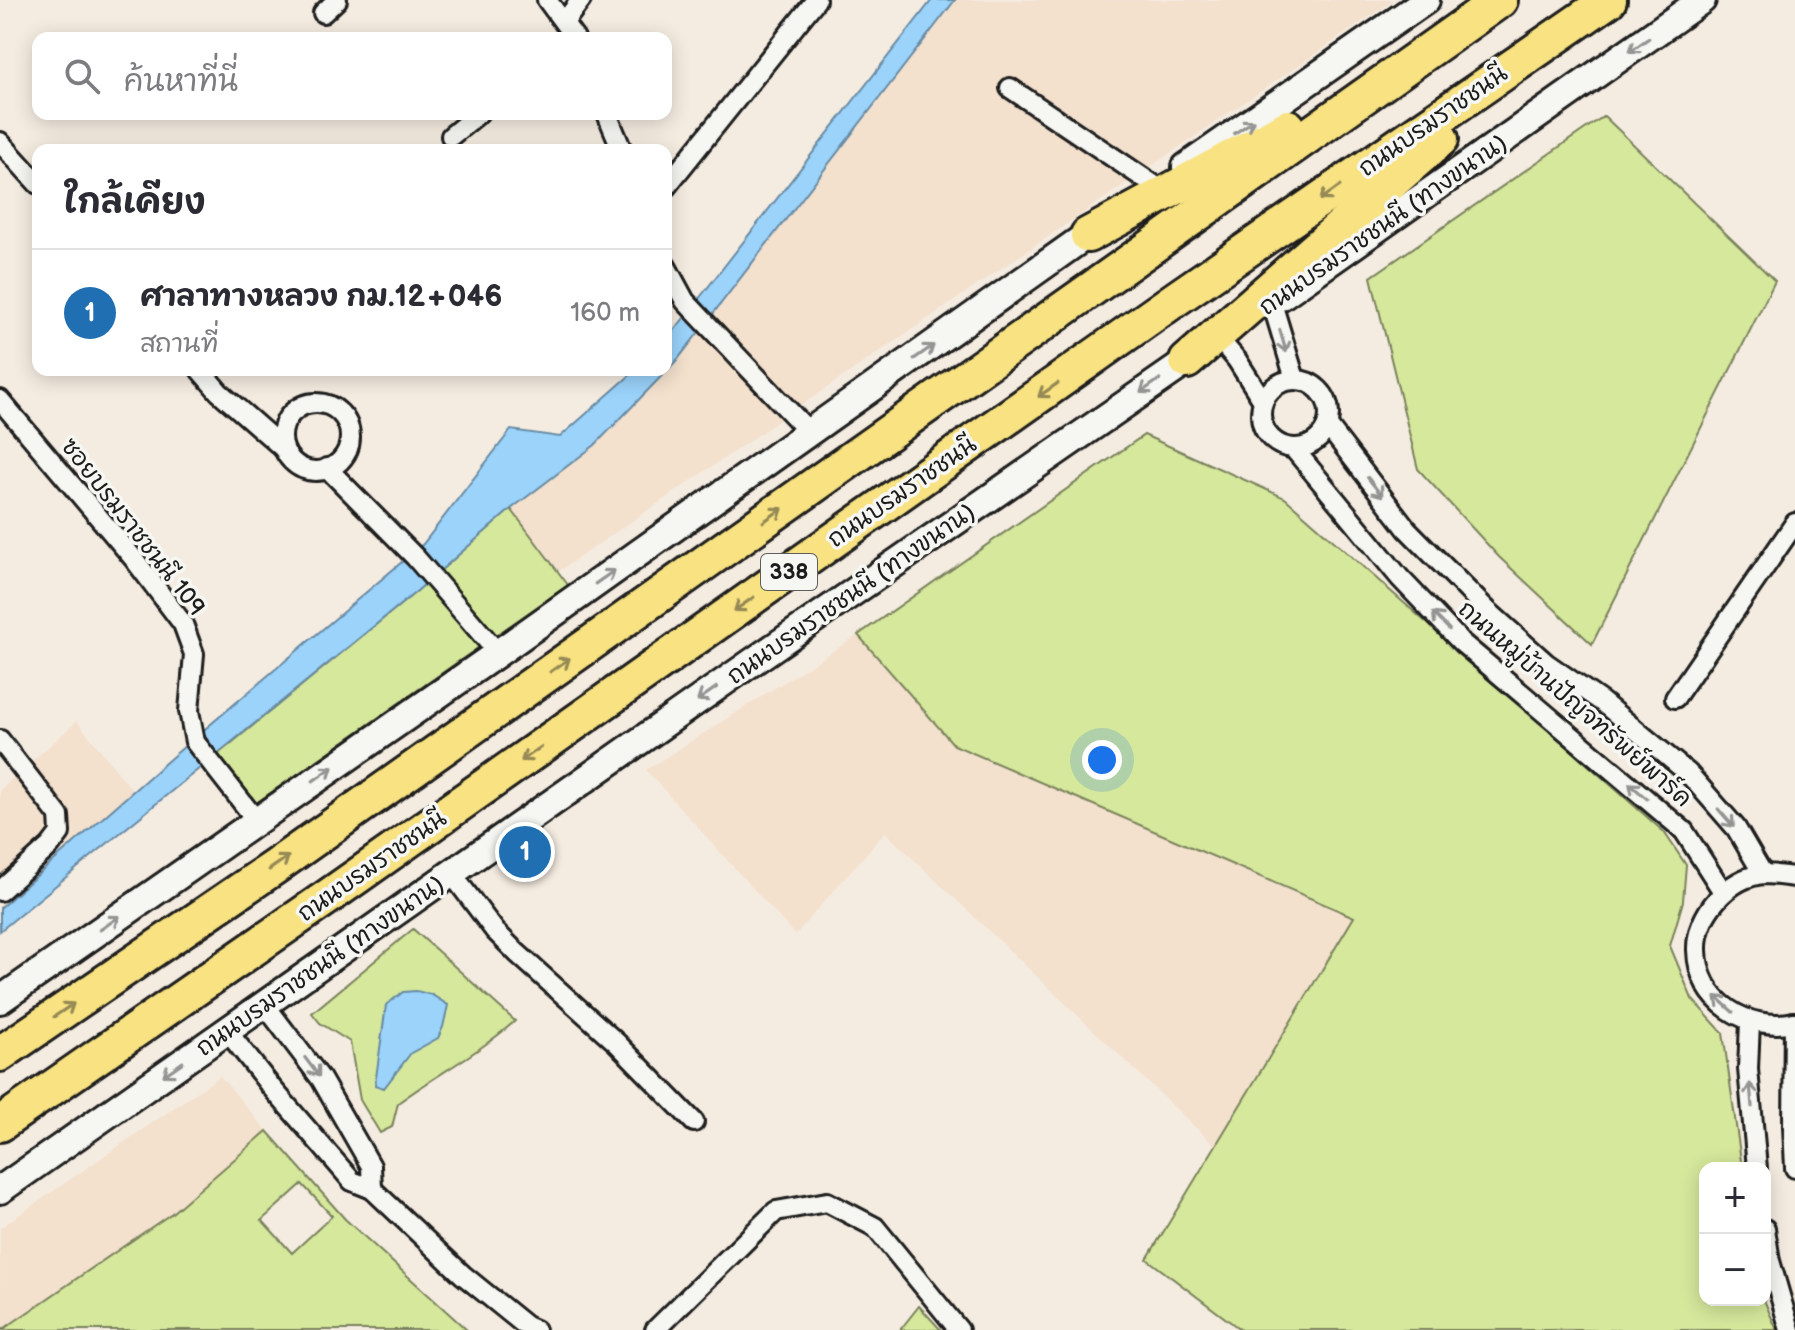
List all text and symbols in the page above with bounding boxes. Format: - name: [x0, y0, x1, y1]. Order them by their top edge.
- search box: [32, 32, 672, 120]
- one-way arrow: [1628, 37, 1650, 53]
- icon: search: [60, 54, 104, 98]
- street label: ถนนบรมราชชนนี: [1352, 58, 1513, 183]
- text: ค้นหาที่นี่: [124, 64, 238, 100]
- one-way arrow: [1233, 119, 1255, 135]
- street label: ถนนบรมราชชนนี (ทางขนาน): [1253, 127, 1512, 322]
- text: ใกล้เคียง: [64, 182, 206, 223]
- one-way arrow: [1319, 185, 1341, 201]
- text: ศาลาทางหลวง กม.12+046: [140, 279, 502, 315]
- text: 1: [85, 298, 95, 329]
- text: 160 m: [570, 298, 640, 329]
- one-way arrow: [1276, 328, 1291, 354]
- text: สถานที่: [140, 329, 219, 360]
- one-way arrow: [913, 344, 935, 360]
- one-way arrow: [1140, 378, 1162, 394]
- one-way arrow: [1037, 381, 1059, 398]
- street label: ถนนบรมราชชนนี: [821, 429, 982, 554]
- street label: ซอยบรมราชชนนี 109: [55, 432, 212, 621]
- one-way arrow: [1367, 476, 1384, 498]
- street label: ถนนบรมราชชนนี (ทางขนาน): [721, 496, 980, 691]
- one-way arrow: [761, 507, 783, 523]
- road number: 338: [761, 554, 817, 590]
- one-way arrow: [594, 569, 615, 586]
- street label: ถนนหมู่บ้านปัญจทรัพย์พาร์ค: [1450, 593, 1699, 815]
- one-way arrow: [733, 596, 755, 612]
- one-way arrow: [1432, 612, 1451, 631]
- one-way arrow: [549, 657, 571, 673]
- one-way arrow: [696, 686, 718, 702]
- your location: [1082, 740, 1122, 780]
- one-way arrow: [521, 746, 543, 762]
- one-way arrow: [311, 766, 333, 782]
- one-way arrow: [1628, 782, 1649, 800]
- street label: ถนนบรมราชชนนี: [291, 803, 452, 928]
- one-way arrow: [1717, 807, 1735, 827]
- pin: 1: [499, 822, 551, 882]
- one-way arrow: [268, 855, 290, 871]
- street label: ถนนบรมราชชนนี (ทางขนาน): [190, 868, 449, 1063]
- one-way arrow: [98, 915, 120, 931]
- one-way arrow: [1714, 995, 1735, 1014]
- one-way arrow: [53, 1002, 75, 1018]
- one-way arrow: [303, 1056, 320, 1077]
- one-way arrow: [163, 1061, 185, 1077]
- one-way arrow: [1743, 1082, 1758, 1109]
- map controls: [1699, 1162, 1771, 1306]
- button: +: [1699, 1162, 1771, 1234]
- button: −: [1699, 1234, 1771, 1306]

